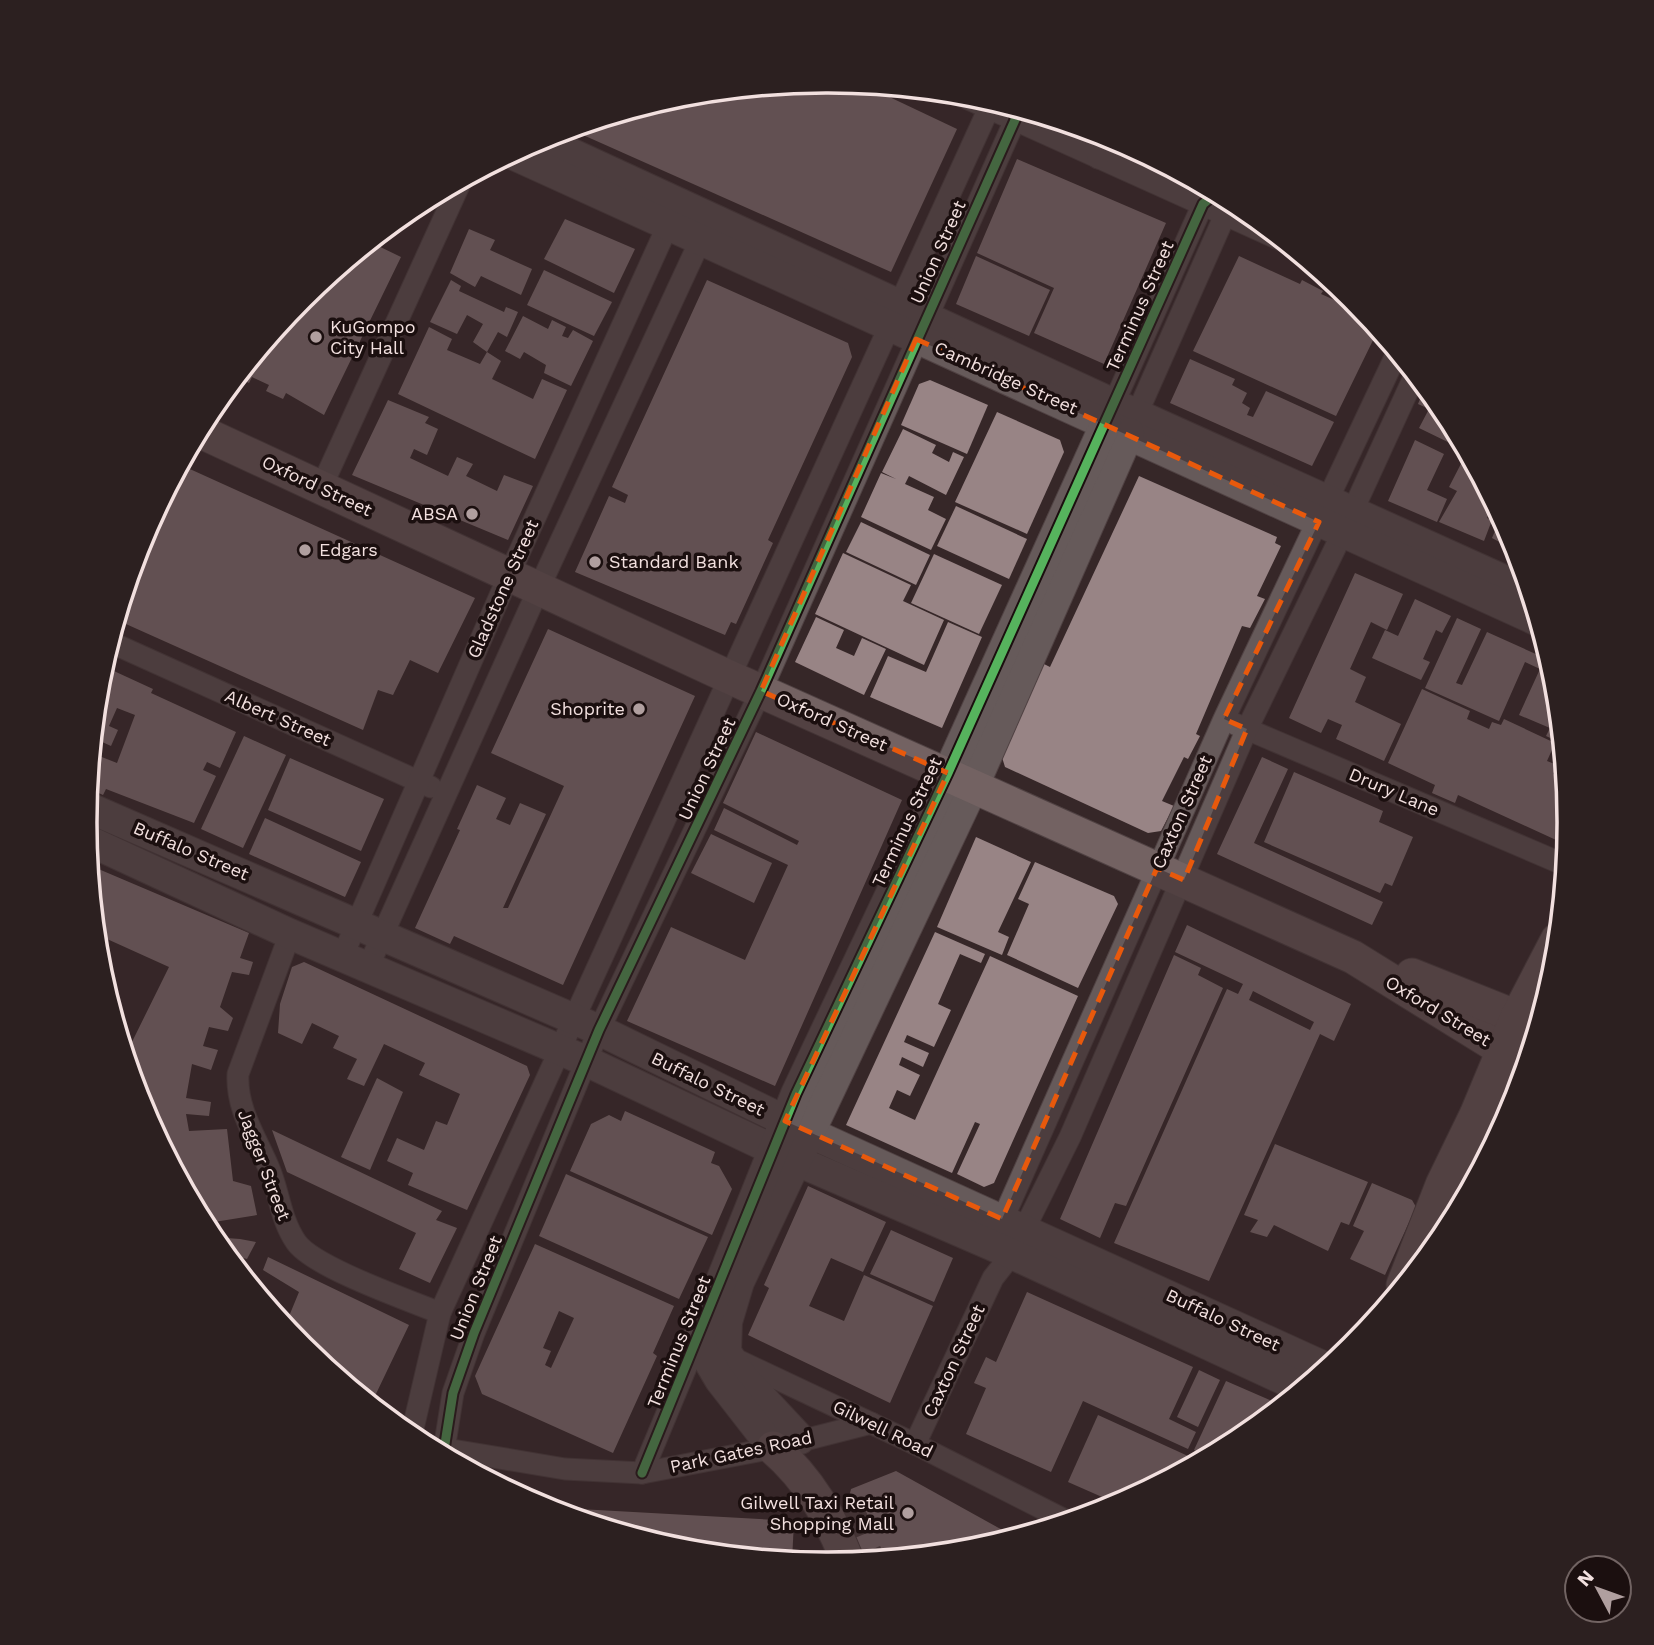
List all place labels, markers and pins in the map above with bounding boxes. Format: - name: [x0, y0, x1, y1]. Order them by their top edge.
- place label: KuGompo City Hall: [330, 316, 415, 358]
- marker: KuGompo City Hall: [308, 329, 324, 345]
- place label: ABSA: [411, 503, 458, 524]
- marker: ABSA: [464, 506, 480, 522]
- place label: Edgars: [319, 539, 378, 560]
- marker: Edgars: [297, 542, 313, 558]
- place label: Standard Bank: [609, 551, 739, 572]
- marker: Standard Bank: [587, 554, 603, 570]
- place label: Shoprite: [550, 698, 625, 719]
- marker: Shoprite: [631, 701, 647, 717]
- place label: Gilwell Taxi Retail Shopping Mall: [740, 1492, 894, 1534]
- marker: Gilwell Taxi Retail Shopping Mall: [900, 1505, 916, 1521]

